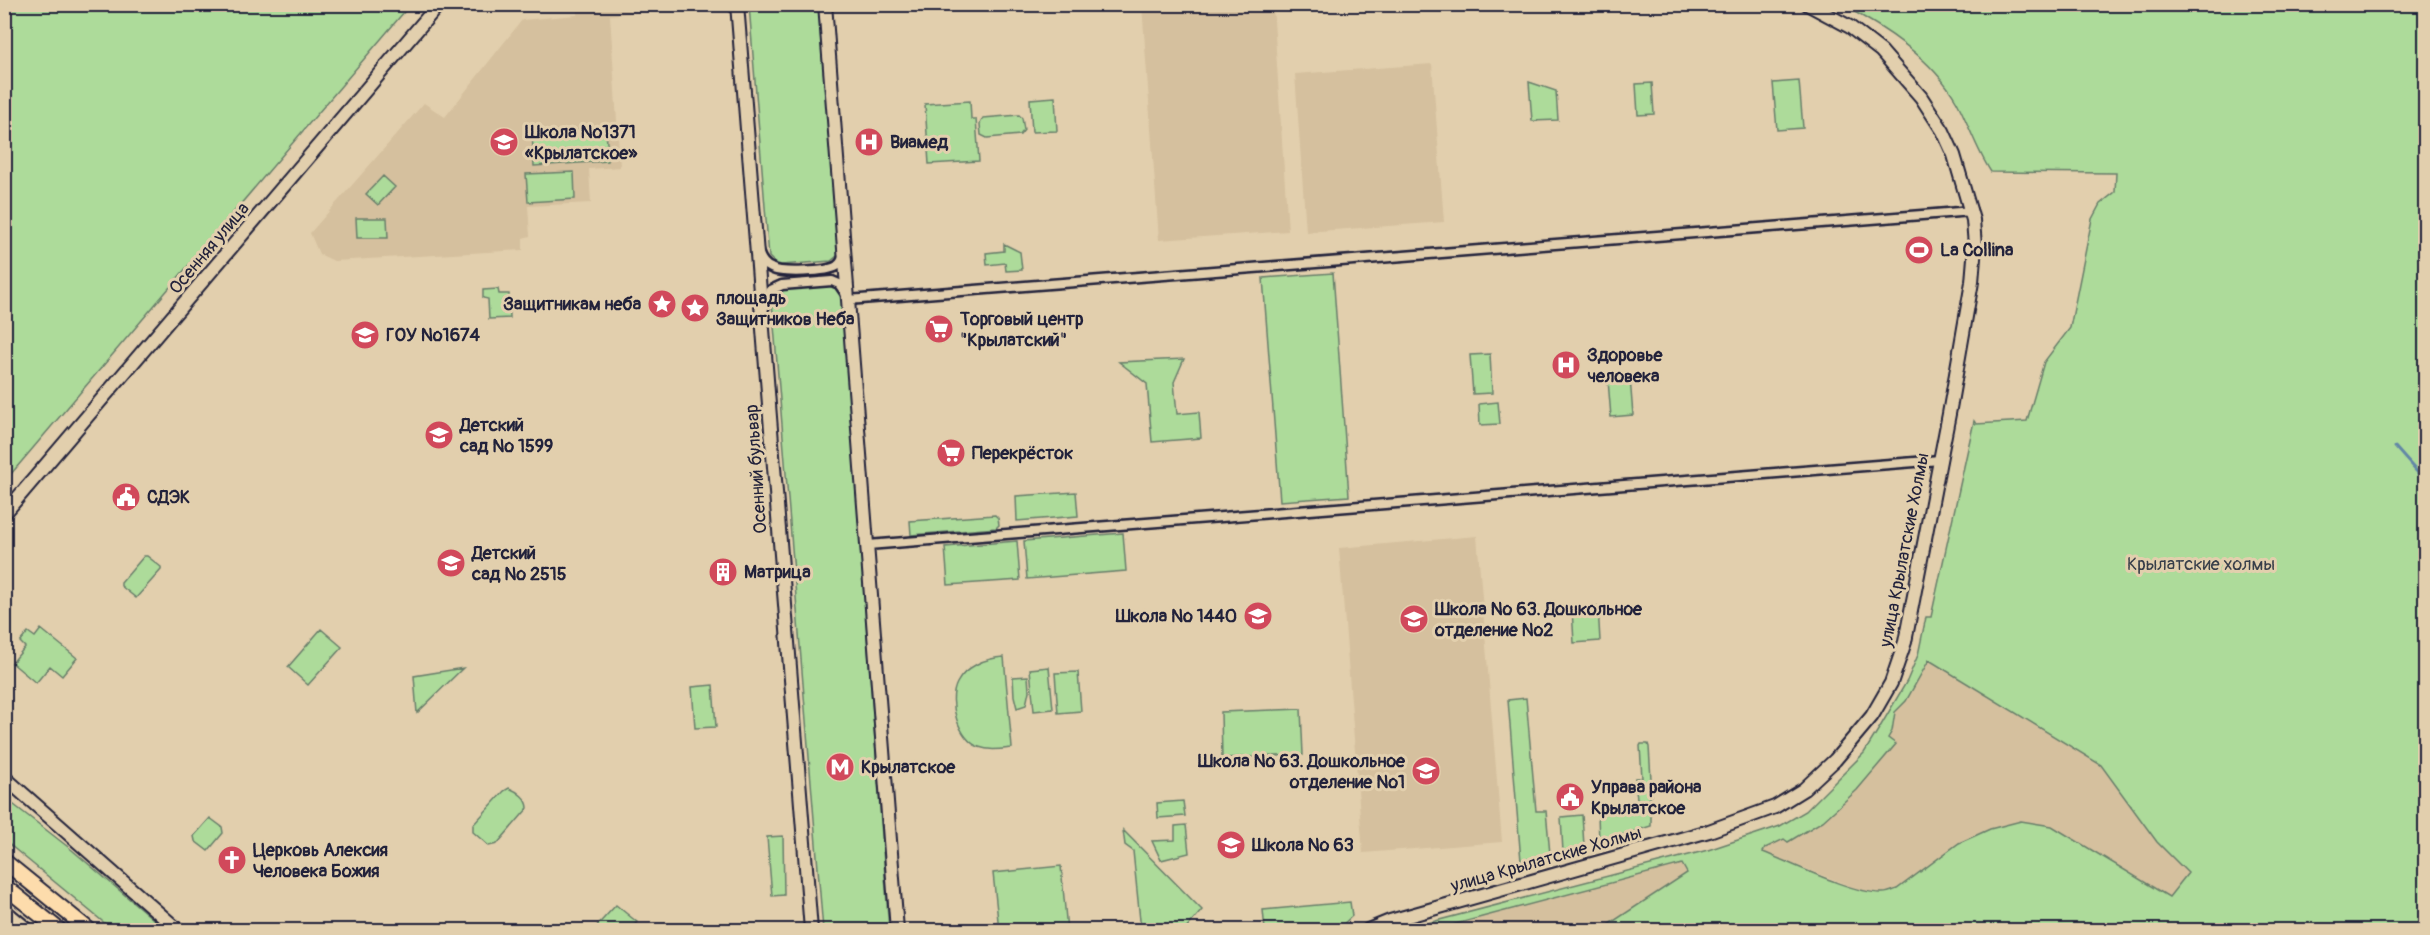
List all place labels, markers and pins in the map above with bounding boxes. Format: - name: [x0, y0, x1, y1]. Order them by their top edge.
- place label: Школа №1371 «Крылатское»: [524, 121, 638, 165]
- school or university icon: Школа №1371 «Крылатское»: [488, 126, 520, 158]
- hospital icon: Виамед: [853, 126, 885, 158]
- place label: Виамед: [890, 131, 948, 154]
- sports icon: La Collina: [1903, 234, 1935, 266]
- place label: La Collina: [1940, 239, 2014, 262]
- place label: площадь Защитников Неба: [716, 287, 855, 331]
- place icon: Защитникам неба: [646, 288, 678, 320]
- place icon: площадь Защитников Неба: [679, 292, 711, 324]
- place label: Защитникам неба: [503, 293, 642, 316]
- place label: Торговый центр "Крылатский": [959, 308, 1084, 352]
- supermarket icon: Торговый центр "Крылатский": [923, 313, 955, 345]
- school or university icon: ГОУ №1674: [349, 319, 381, 351]
- place label: ГОУ №1674: [386, 324, 480, 347]
- place label: Здоровье человека: [1587, 344, 1664, 388]
- hospital icon: Здоровье человека: [1550, 349, 1582, 381]
- place label: Детский сад № 1599: [459, 414, 553, 458]
- school or university icon: Детский сад № 1599: [423, 419, 455, 451]
- supermarket icon: Перекрёсток: [935, 437, 967, 469]
- place label: Перекрёсток: [972, 442, 1073, 465]
- public building icon: СДЭК: [110, 481, 142, 513]
- place label: СДЭК: [147, 486, 190, 509]
- place label: Детский сад № 2515: [471, 542, 567, 586]
- school or university icon: Детский сад № 2515: [435, 547, 467, 579]
- building icon: Матрица: [707, 556, 739, 588]
- place label: Матрица: [744, 561, 811, 584]
- place label: Школа № 63. Дошкольное отделение №2: [1434, 598, 1643, 642]
- school or university icon: Школа № 1440: [1242, 600, 1274, 632]
- school or university icon: Школа № 63. Дошкольное отделение №2: [1398, 603, 1430, 635]
- place label: Школа № 1440: [1115, 605, 1237, 628]
- place label: Школа № 63. Дошкольное отделение №1: [1197, 750, 1406, 794]
- metro station icon: Крылатское: [824, 751, 856, 783]
- school or university icon: Школа № 63. Дошкольное отделение №1: [1410, 755, 1442, 787]
- place label: Крылатское: [861, 756, 956, 779]
- place label: Управа района Крылатское: [1591, 776, 1702, 820]
- public building icon: Управа района Крылатское: [1554, 781, 1586, 813]
- school or university icon: Школа № 63: [1215, 829, 1247, 861]
- place label: Школа № 63: [1251, 834, 1354, 857]
- place label: Церковь Алексия Человека Божия: [253, 839, 388, 883]
- church icon: Церковь Алексия Человека Божия: [216, 844, 248, 876]

